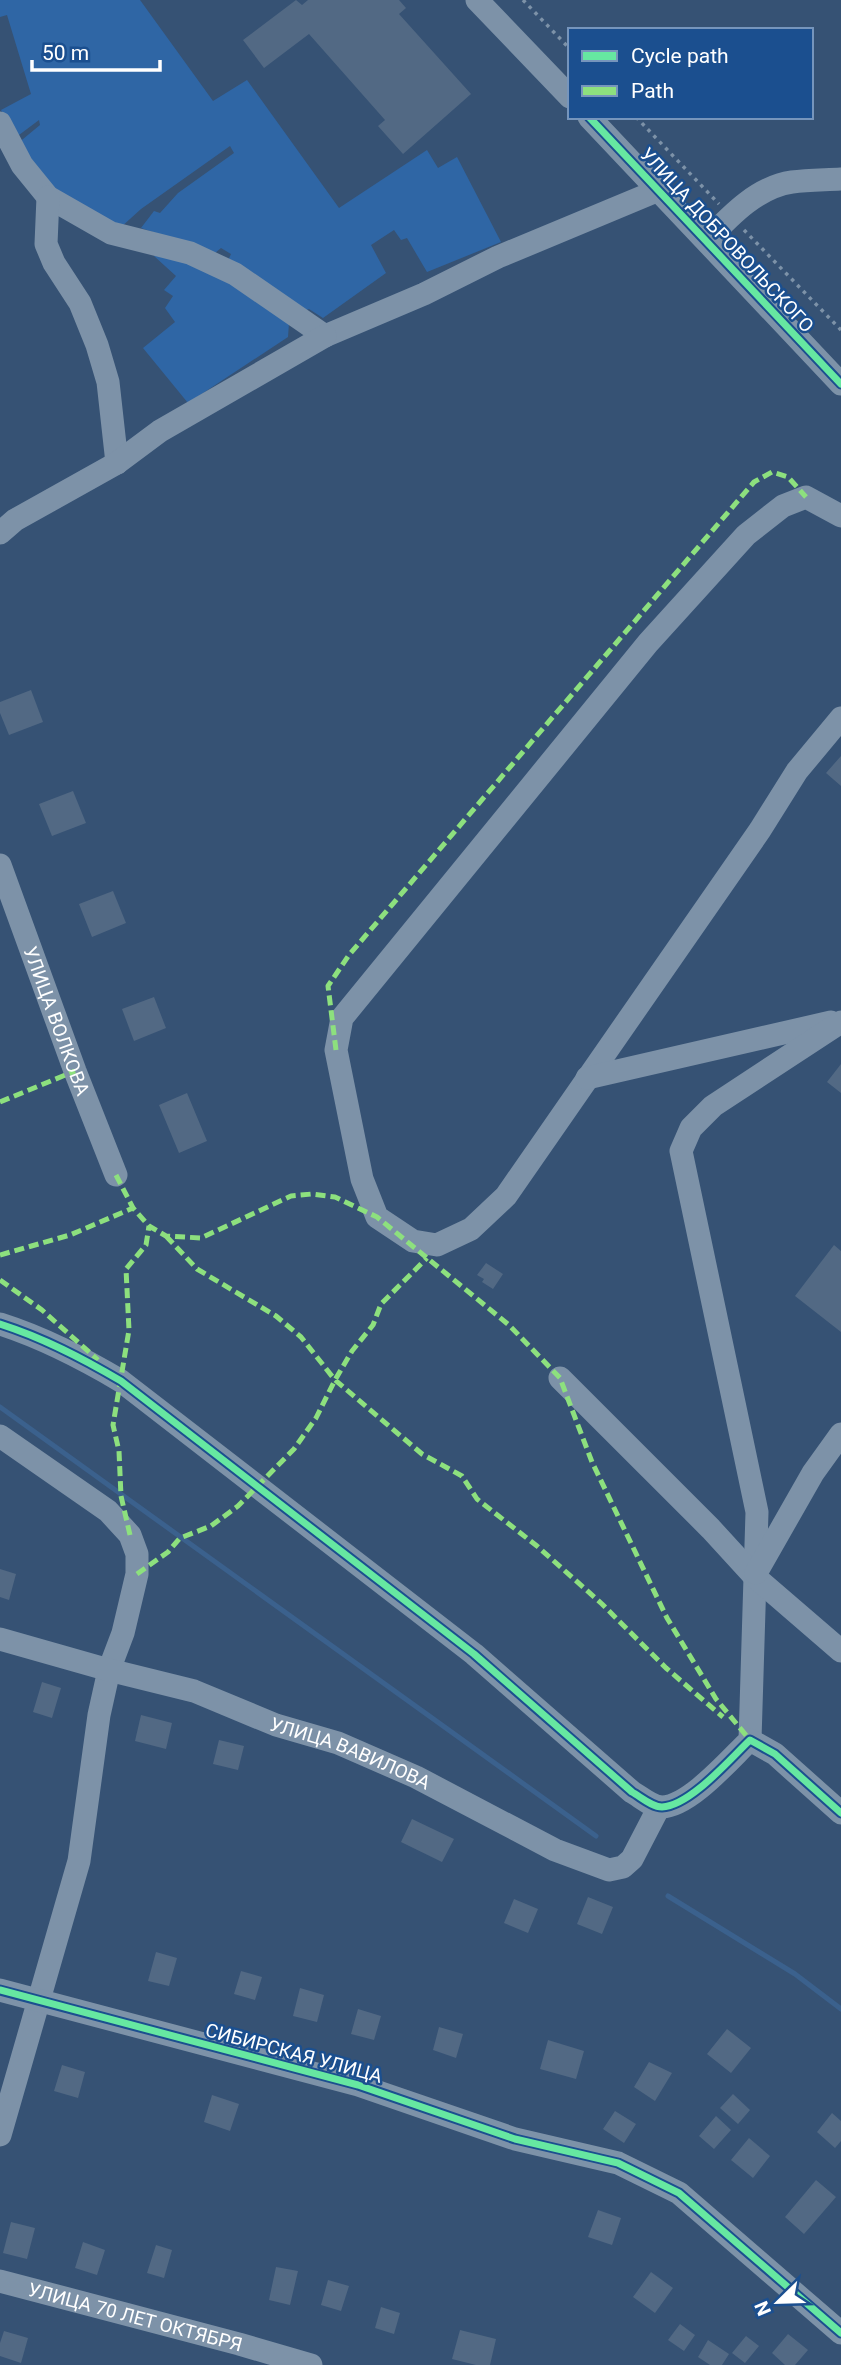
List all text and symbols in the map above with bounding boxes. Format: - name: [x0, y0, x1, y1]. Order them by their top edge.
- scale bar: [32, 28, 159, 72]
- legend: [568, 28, 813, 119]
- text: 50 m: [42, 41, 89, 65]
- text: Cycle path: [631, 44, 729, 68]
- text: Path: [631, 79, 674, 103]
- street label: УЛИЦА ДОБРОВОЛЬСКОГО: [635, 143, 819, 337]
- street label: УЛИЦА ВОЛКОВА: [19, 943, 95, 1099]
- street label: УЛИЦА ВАВИЛОВА: [266, 1712, 435, 1794]
- street label: СИБИРСКАЯ УЛИЦА: [203, 2018, 386, 2088]
- north arrow: [743, 2267, 813, 2337]
- street label: УЛИЦА 70 ЛЕТ ОКТЯБРЯ: [26, 2277, 245, 2356]
- text: N: [750, 2298, 776, 2319]

